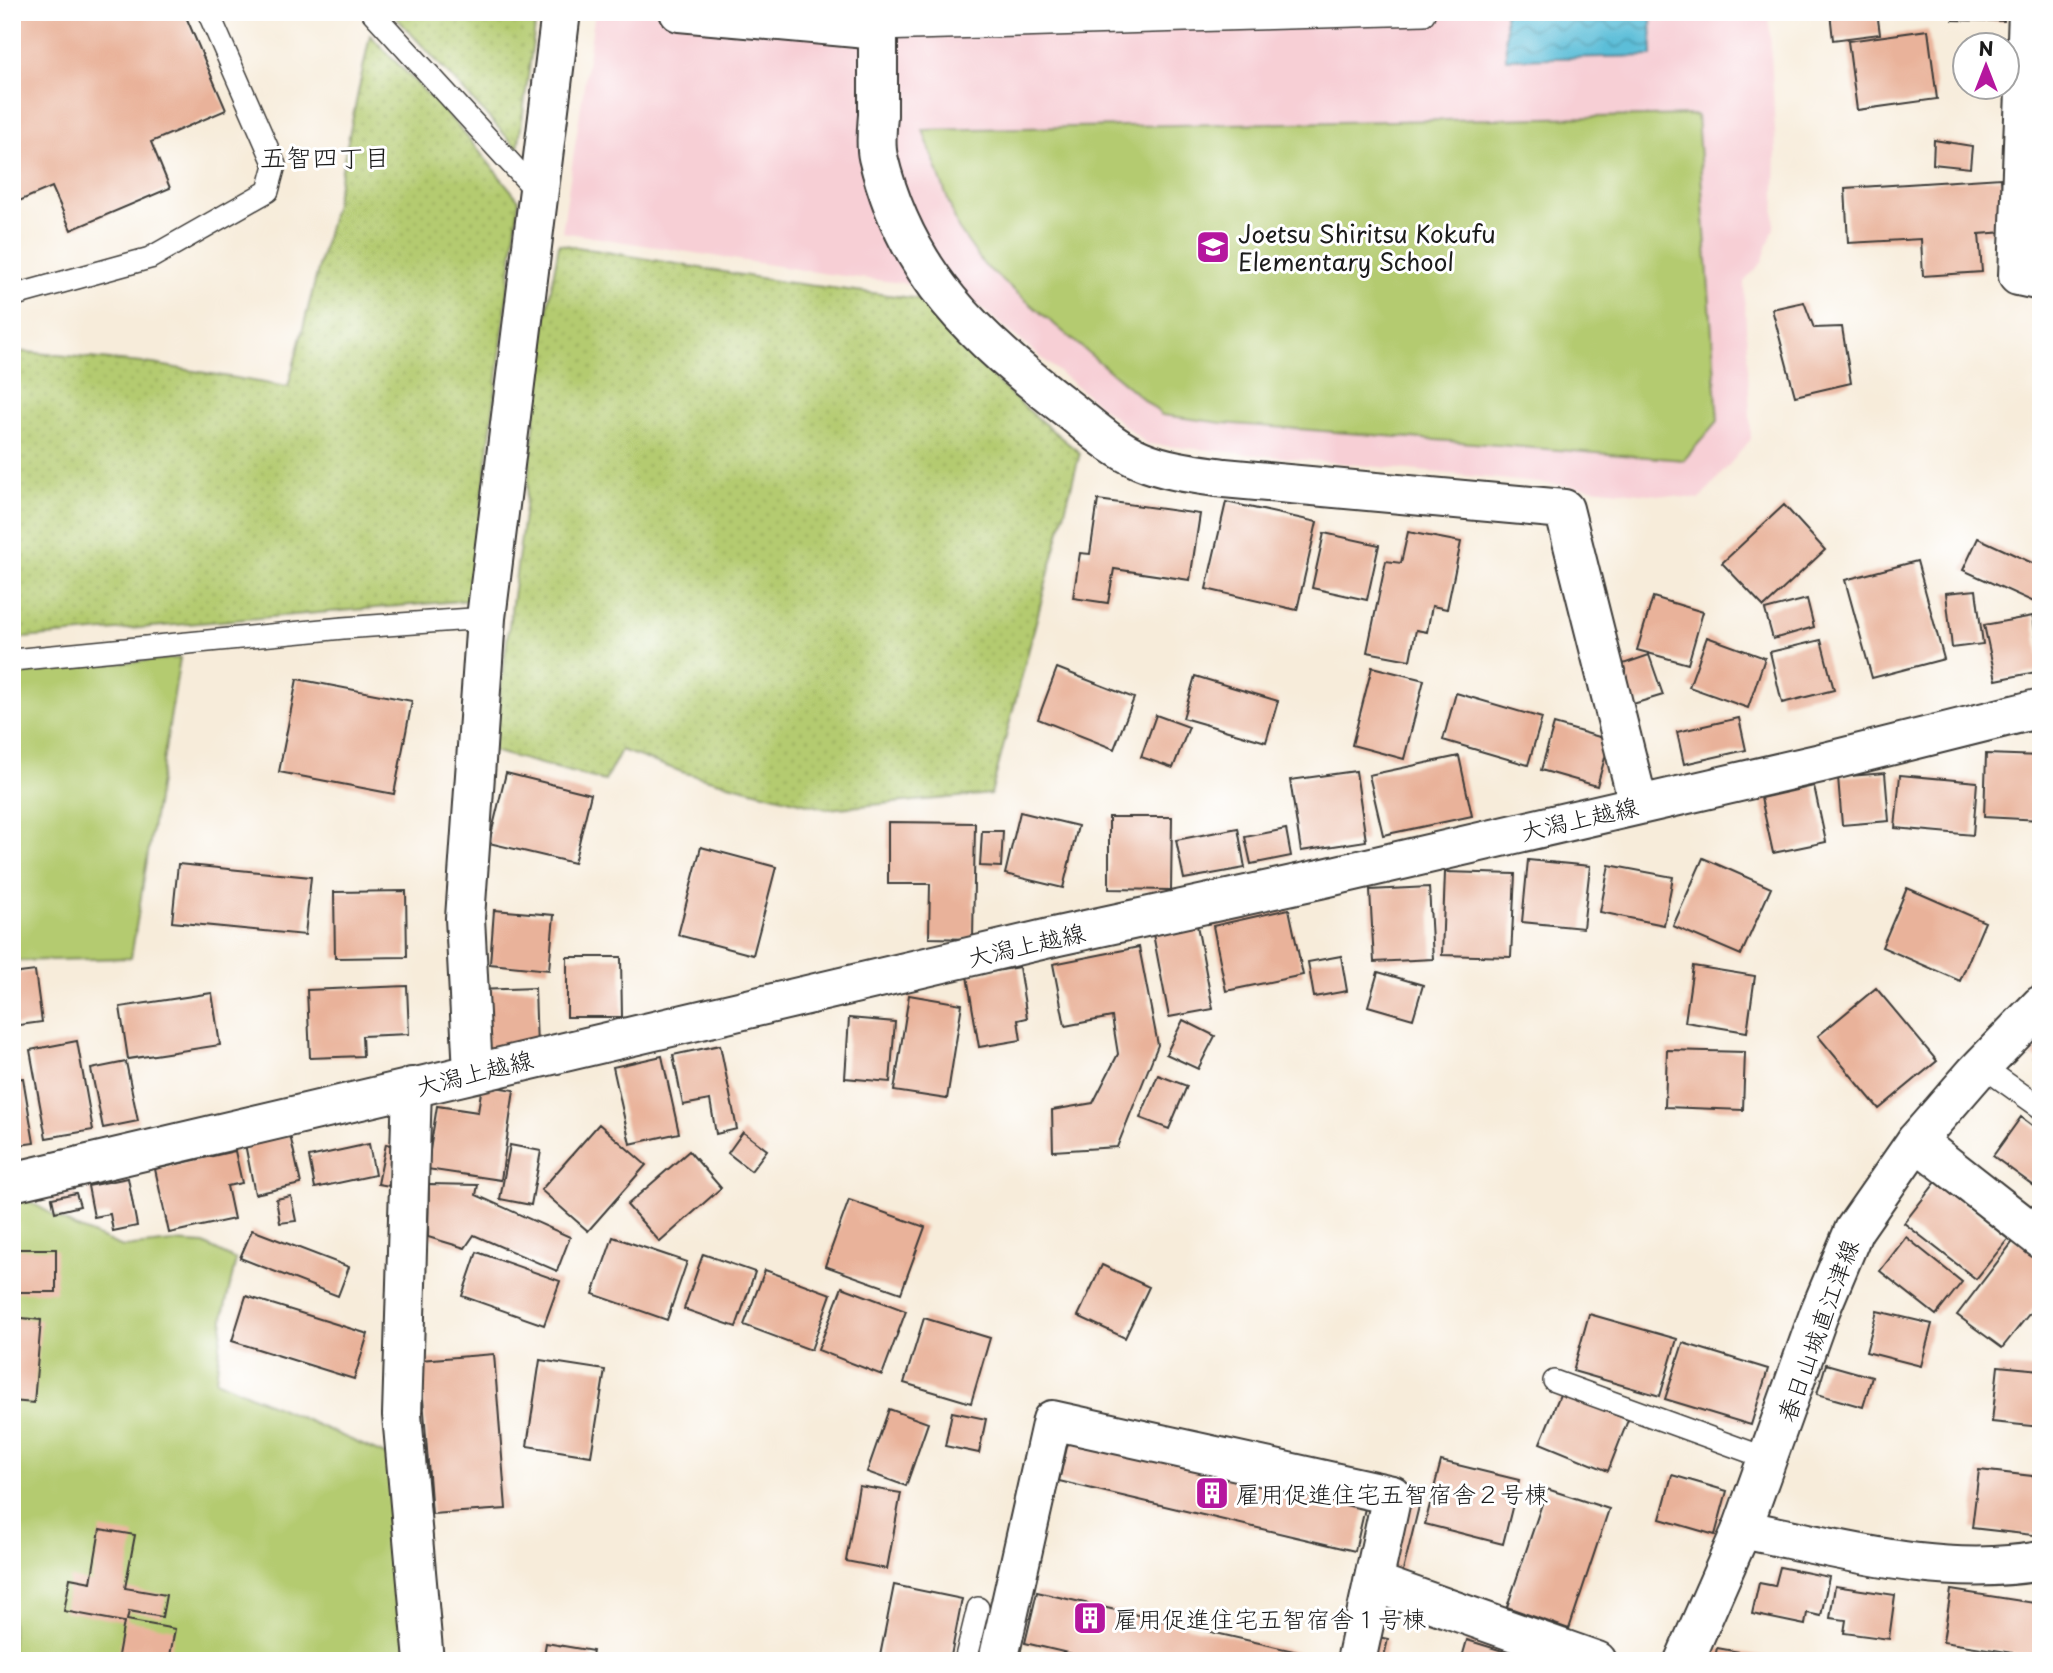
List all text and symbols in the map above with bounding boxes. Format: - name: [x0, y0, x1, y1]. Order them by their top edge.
- north arrow: [1952, 32, 2022, 102]
- text: N: [1978, 34, 1994, 62]
- district label: 五智四丁目: [260, 137, 390, 176]
- place label: Joetsu Shiritsu Kokufu Elementary School: [1238, 215, 1496, 279]
- school or university icon: Joetsu Shiritsu Kokufu Elementary School: [1194, 228, 1232, 266]
- street label: 大潟上越線: [1516, 787, 1642, 849]
- street label: 大潟上越線: [963, 913, 1089, 975]
- street label: 大潟上越線: [411, 1040, 537, 1104]
- street label: 春日山城直江津線: [1767, 1234, 1867, 1426]
- building icon: 雇用促進住宅五智宿舎２号棟: [1193, 1474, 1231, 1512]
- place label: 雇用促進住宅五智宿舎２号棟: [1236, 1475, 1548, 1511]
- building icon: 雇用促進住宅五智宿舎１号棟: [1071, 1599, 1109, 1637]
- place label: 雇用促進住宅五智宿舎１号棟: [1114, 1600, 1426, 1636]

